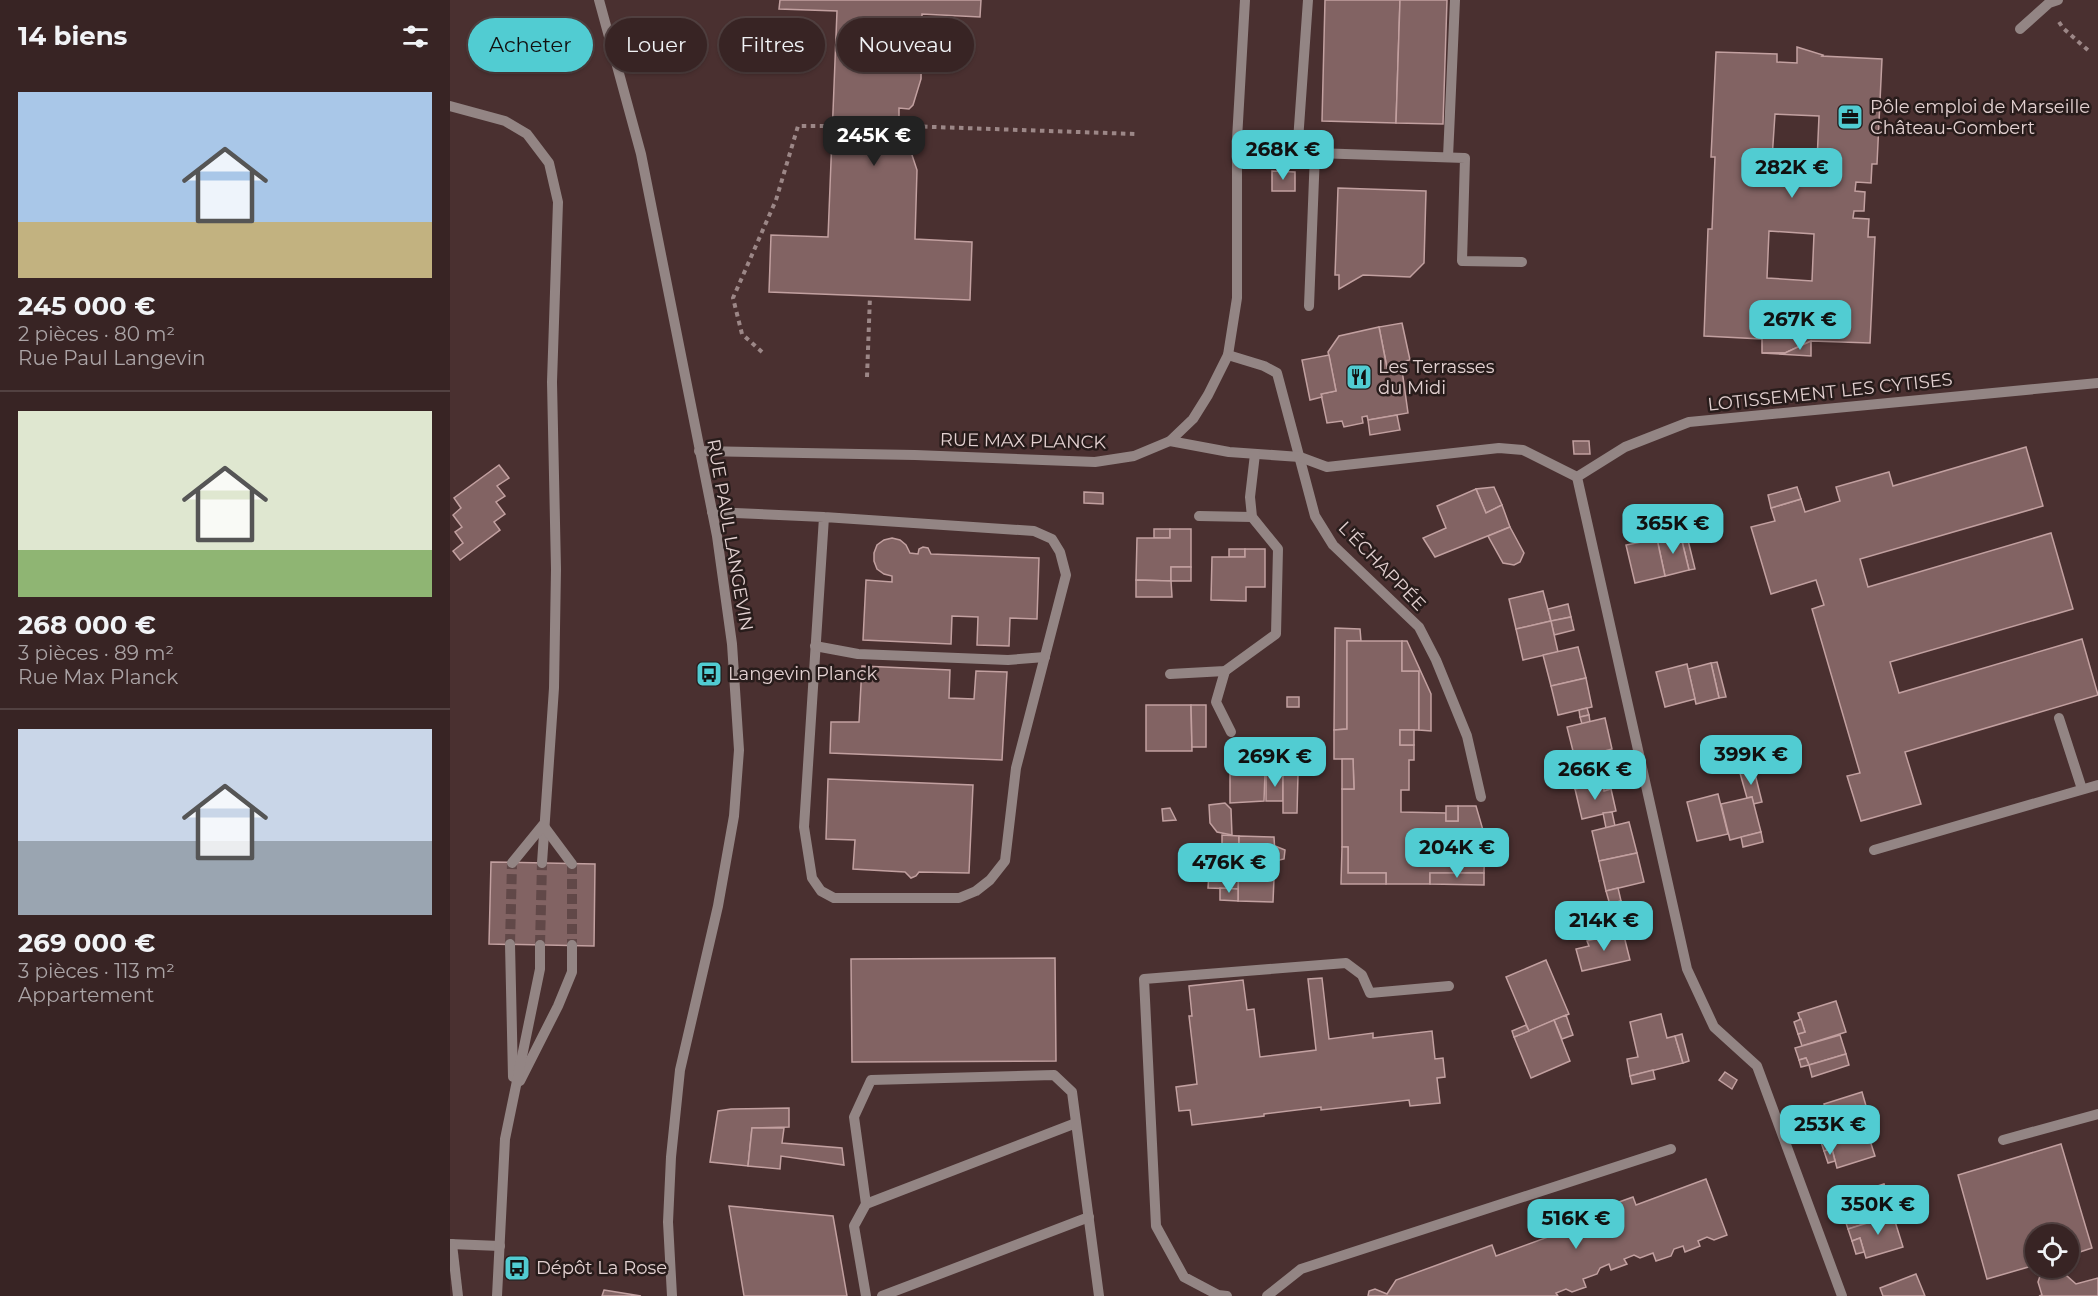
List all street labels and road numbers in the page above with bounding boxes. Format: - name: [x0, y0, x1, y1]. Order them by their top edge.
- street label: LOTISSEMENT LES CYTISES: [1706, 368, 1954, 416]
- street label: RUE MAX PLANCK: [940, 429, 1107, 453]
- street label: RUE PAUL LANGEVIN: [702, 437, 758, 633]
- street label: L'ÉCHAPPÉE: [1334, 517, 1430, 615]

